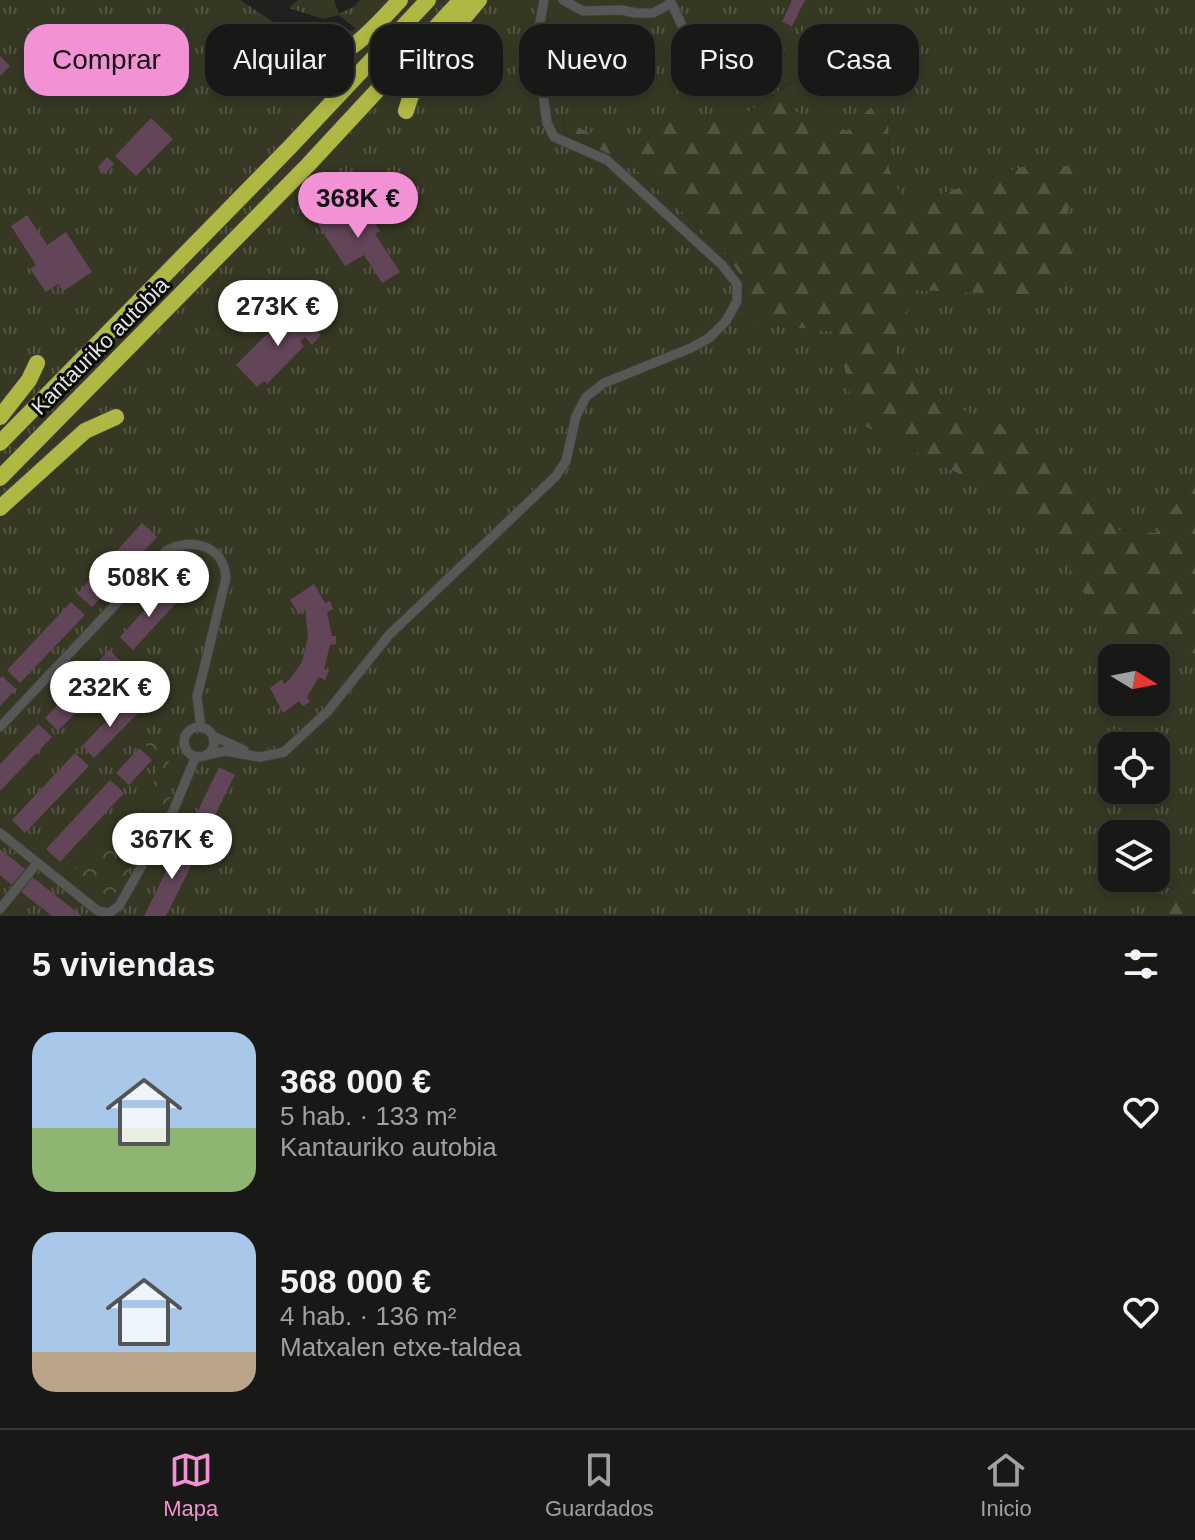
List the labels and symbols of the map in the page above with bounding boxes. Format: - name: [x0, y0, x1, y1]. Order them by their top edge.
- pin: 368K €: [293, 172, 423, 240]
- street label: Kantauriko autobia: [26, 272, 174, 420]
- pin: 273K €: [213, 280, 343, 348]
- pin: 508K €: [84, 551, 214, 619]
- north arrow: [1098, 644, 1170, 716]
- pin: 232K €: [45, 661, 175, 729]
- pin: 367K €: [107, 813, 237, 881]

